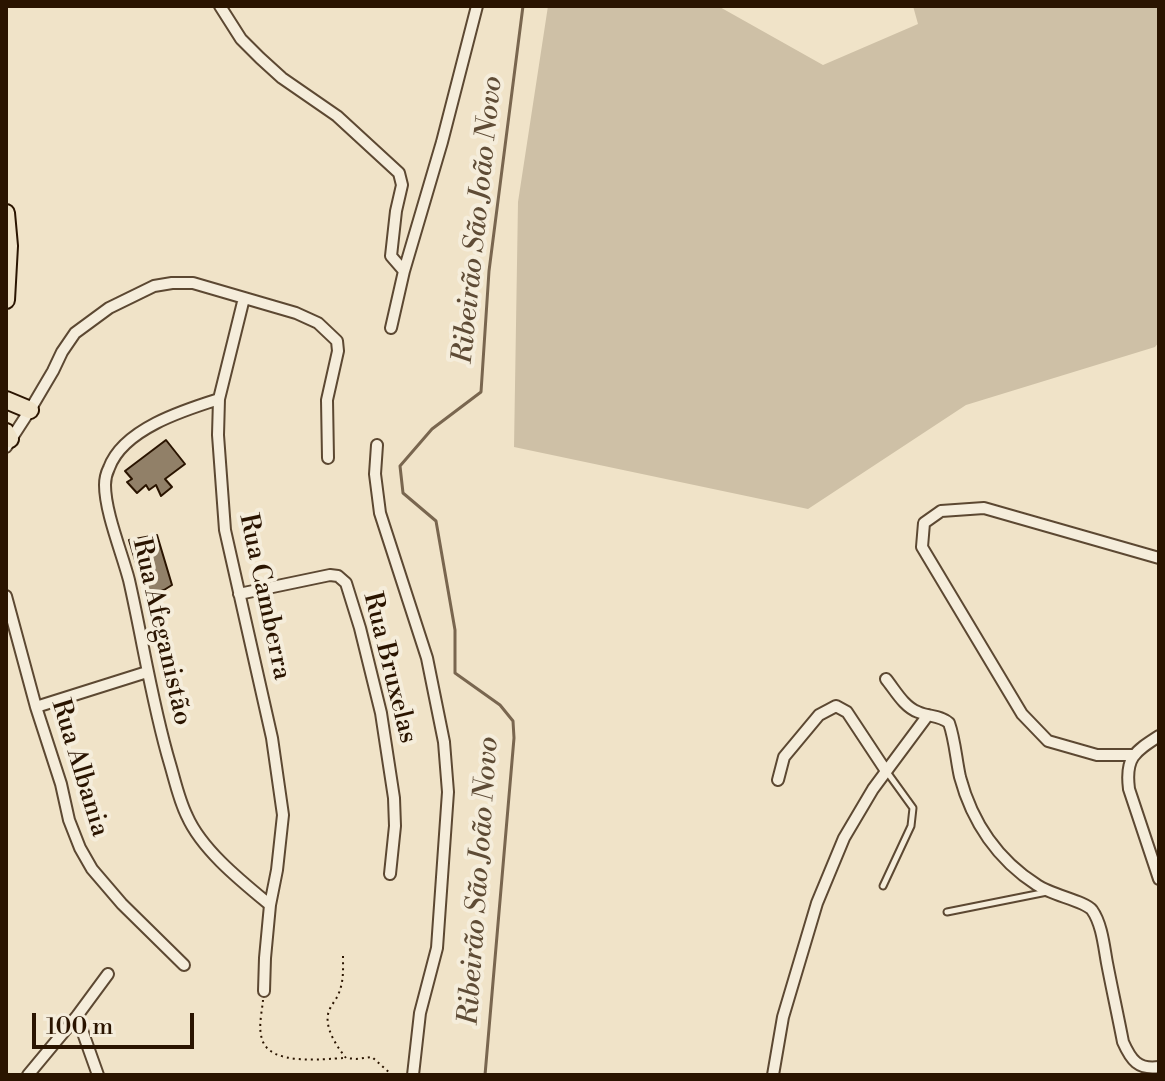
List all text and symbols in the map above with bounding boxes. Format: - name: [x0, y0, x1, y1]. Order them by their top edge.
- water label: Ribeirão São João Novo: [447, 75, 511, 365]
- street label: Rua Camberra: [231, 511, 297, 683]
- street label: Rua Afeganistão: [124, 536, 198, 728]
- street label: Rua Bruxelas: [355, 589, 423, 747]
- street label: Rua Albania: [43, 696, 115, 840]
- water label: Ribeirão São João Novo: [453, 736, 507, 1026]
- scale bar: [36, 997, 198, 1047]
- text: 100 m: [46, 1012, 113, 1042]

